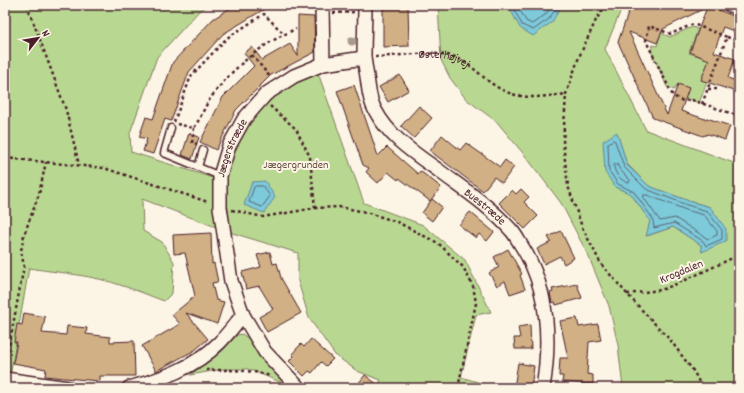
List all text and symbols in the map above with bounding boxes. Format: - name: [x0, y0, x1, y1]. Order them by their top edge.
- north arrow: [18, 18, 58, 58]
- text: N: [37, 27, 53, 41]
- street label: Østerhøjvej: [418, 47, 473, 73]
- street label: Jægerstræde: [213, 116, 253, 179]
- park label: Jægergrunden: [263, 157, 329, 174]
- street label: Buestræde: [460, 185, 509, 230]
- street label: Krogdalen: [657, 255, 706, 289]

